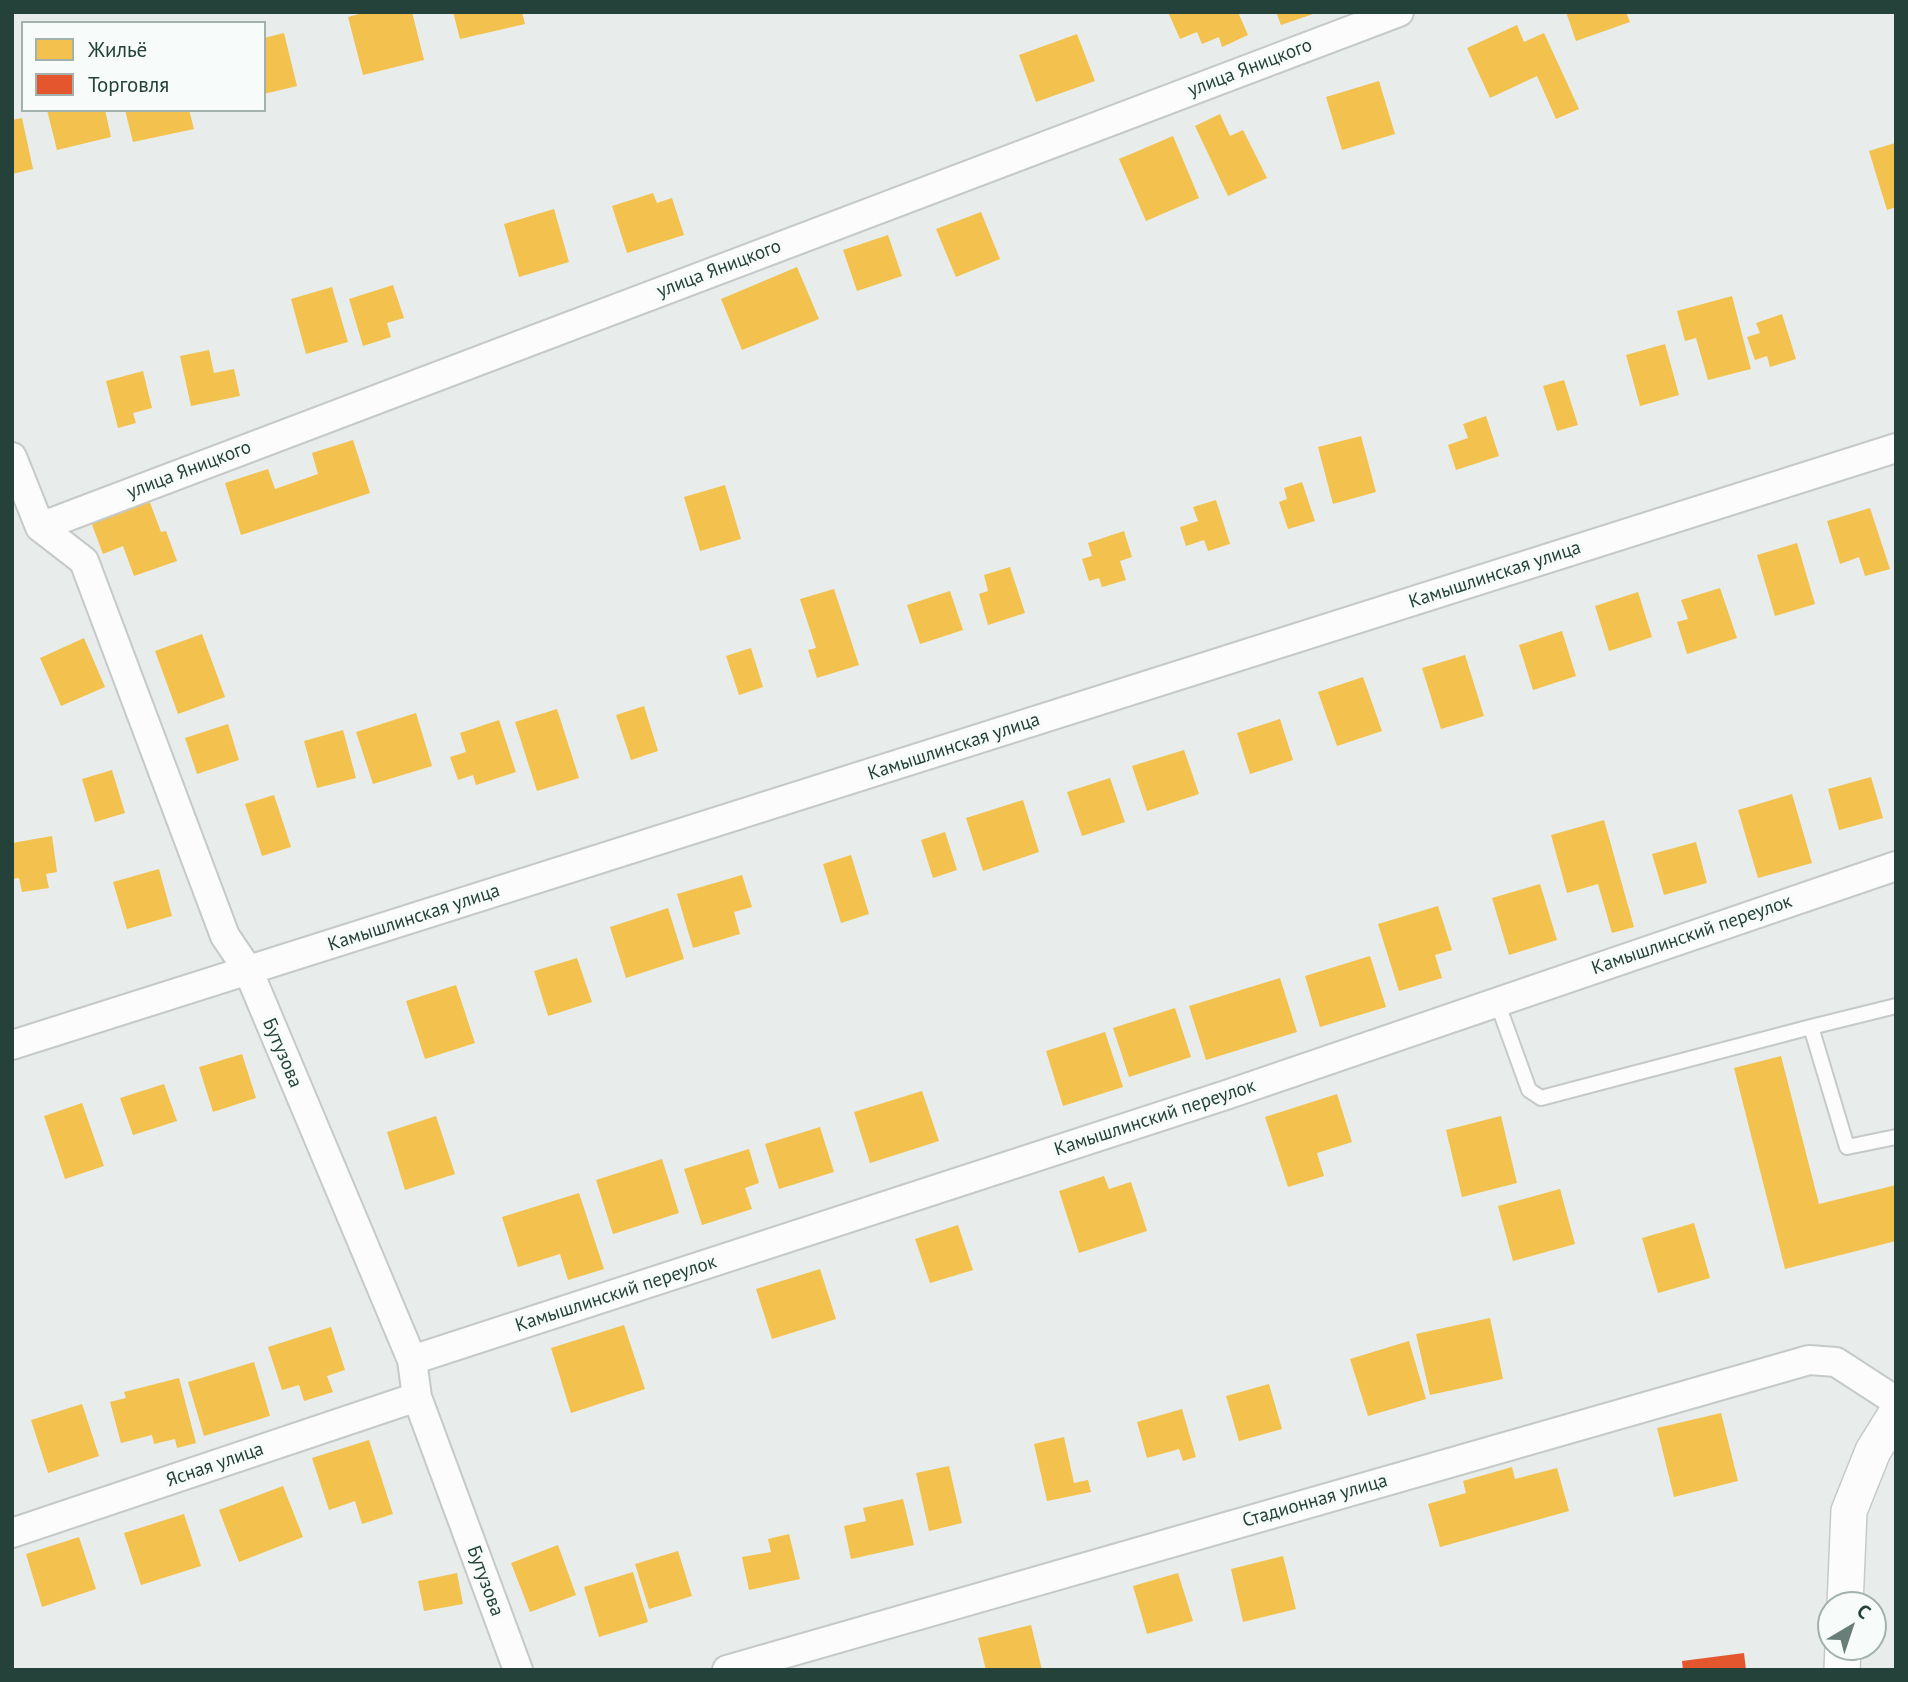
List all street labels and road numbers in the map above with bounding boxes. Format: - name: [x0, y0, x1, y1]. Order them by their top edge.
- street label: улица Яницкого: [1185, 34, 1315, 102]
- street label: улица Яницкого: [654, 235, 784, 303]
- street label: улица Яницкого: [124, 436, 254, 504]
- street label: Камышлинская улица: [1406, 536, 1584, 614]
- street label: Камышлинская улица: [865, 708, 1043, 786]
- street label: Камышлинская улица: [325, 879, 503, 957]
- street label: Камышлинский переулок: [1589, 890, 1795, 980]
- street label: Бутузова: [257, 1015, 307, 1091]
- street label: Камышлинский переулок: [1051, 1075, 1259, 1161]
- street label: Камышлинский переулок: [512, 1251, 720, 1337]
- street label: Ясная улица: [163, 1438, 267, 1492]
- street label: Стадионная улица: [1240, 1469, 1390, 1533]
- street label: Бутузова: [462, 1543, 508, 1619]

